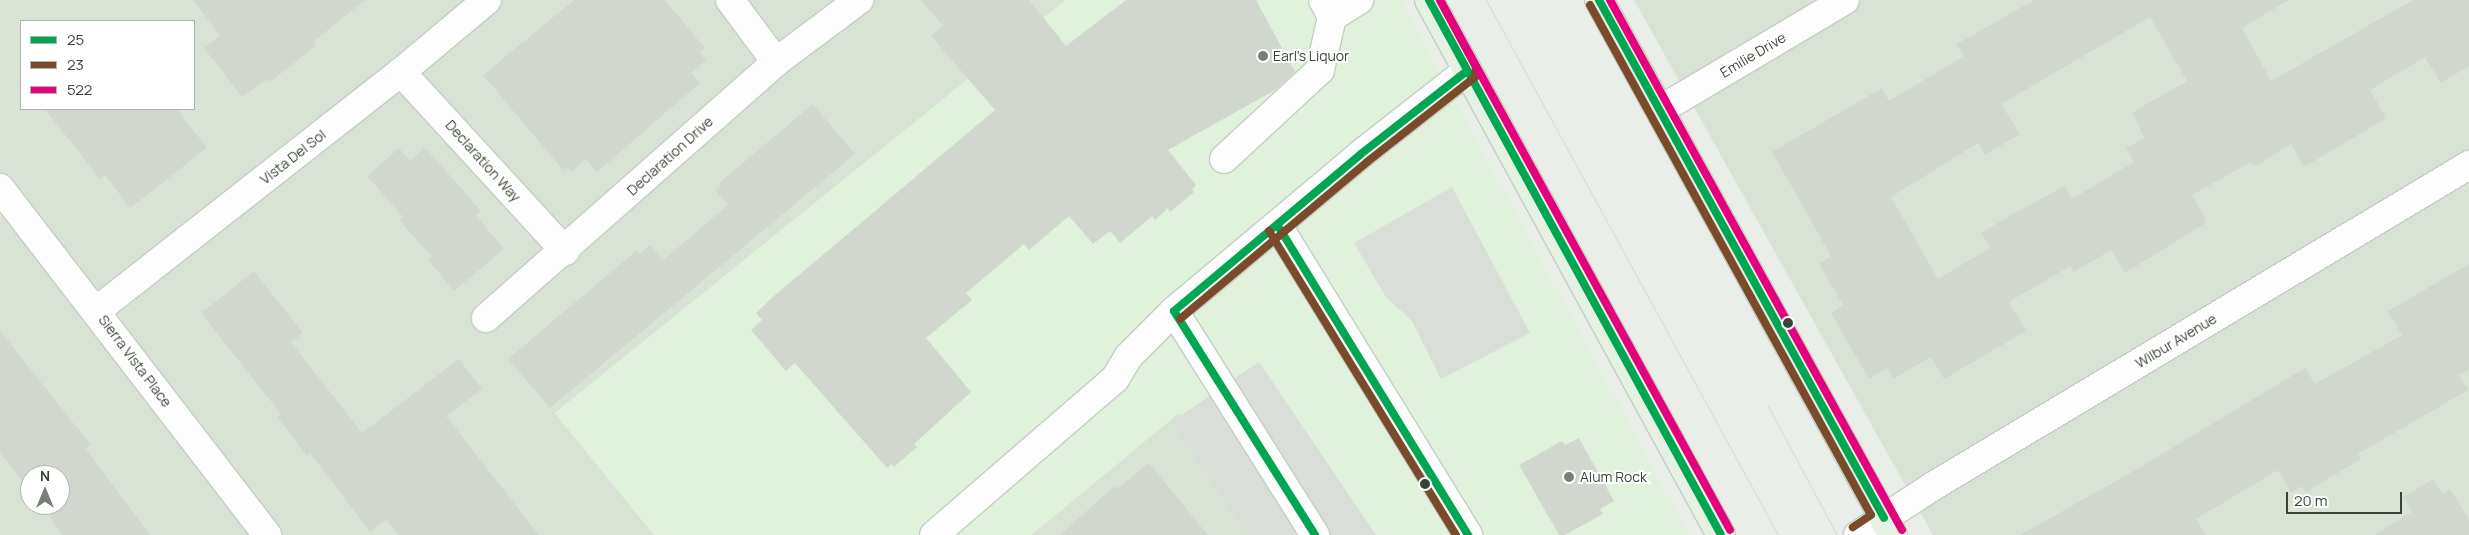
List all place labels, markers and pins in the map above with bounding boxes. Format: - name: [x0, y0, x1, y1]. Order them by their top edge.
- place label: Earl's Liquor: [1273, 48, 1349, 64]
- marker: Earl's Liquor: [1257, 50, 1269, 62]
- unlabelled marker: [1783, 318, 1793, 328]
- place label: Alum Rock: [1580, 469, 1647, 485]
- marker: Alum Rock: [1562, 470, 1576, 484]
- unlabelled marker: [1420, 479, 1430, 489]

